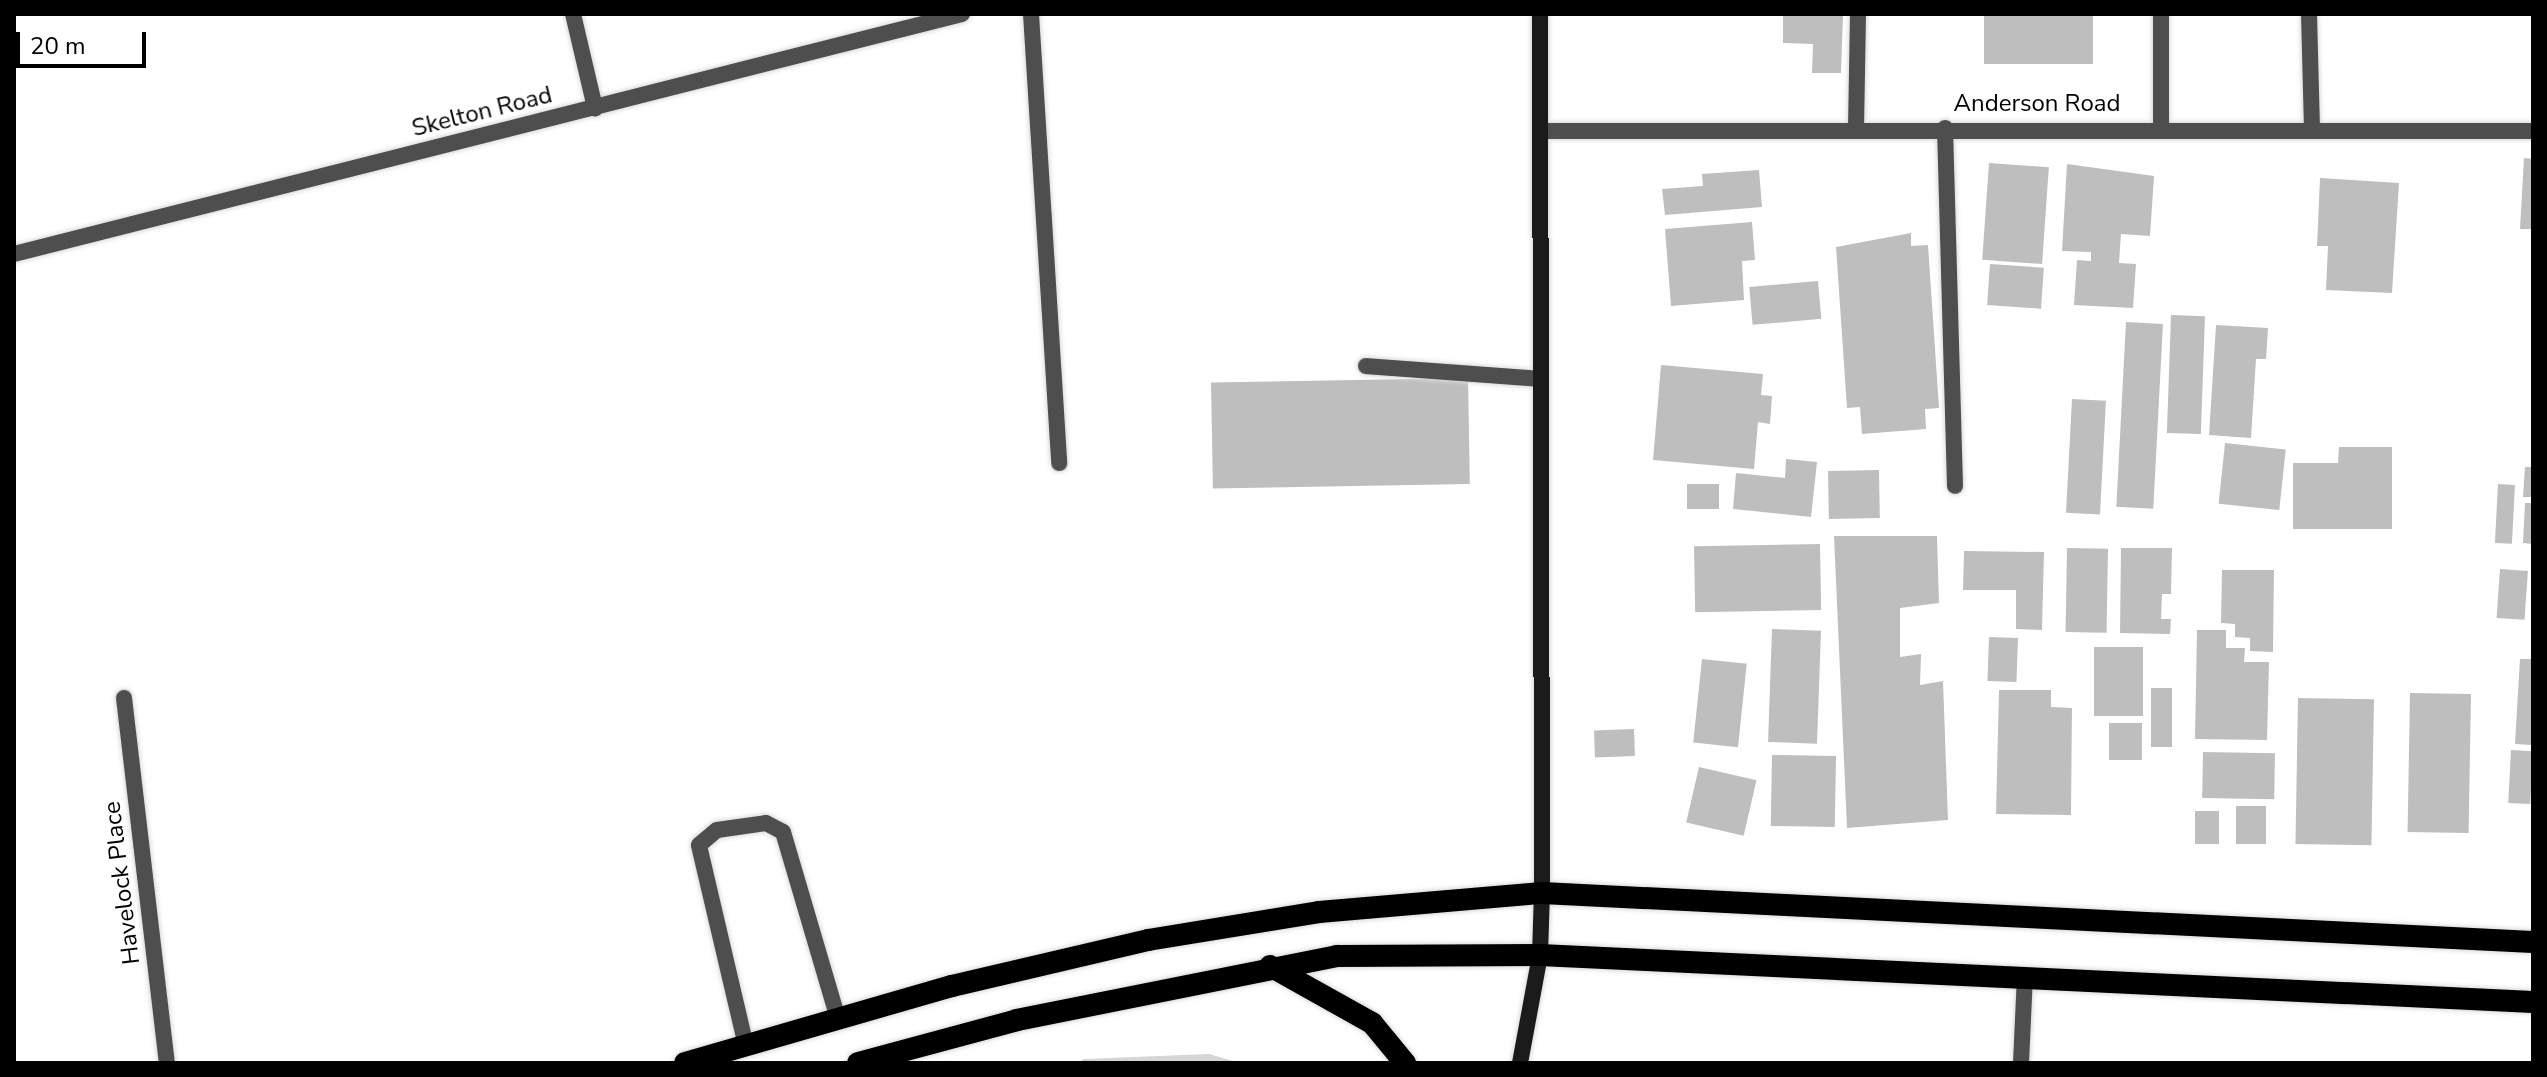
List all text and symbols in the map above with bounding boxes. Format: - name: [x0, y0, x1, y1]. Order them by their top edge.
- scale bar: [20, 16, 150, 66]
- text: 20 m: [30, 30, 86, 62]
- street label: Skelton Road: [409, 81, 555, 143]
- street label: Anderson Road: [1954, 90, 2120, 118]
- street label: Havelock Place: [98, 800, 146, 966]

